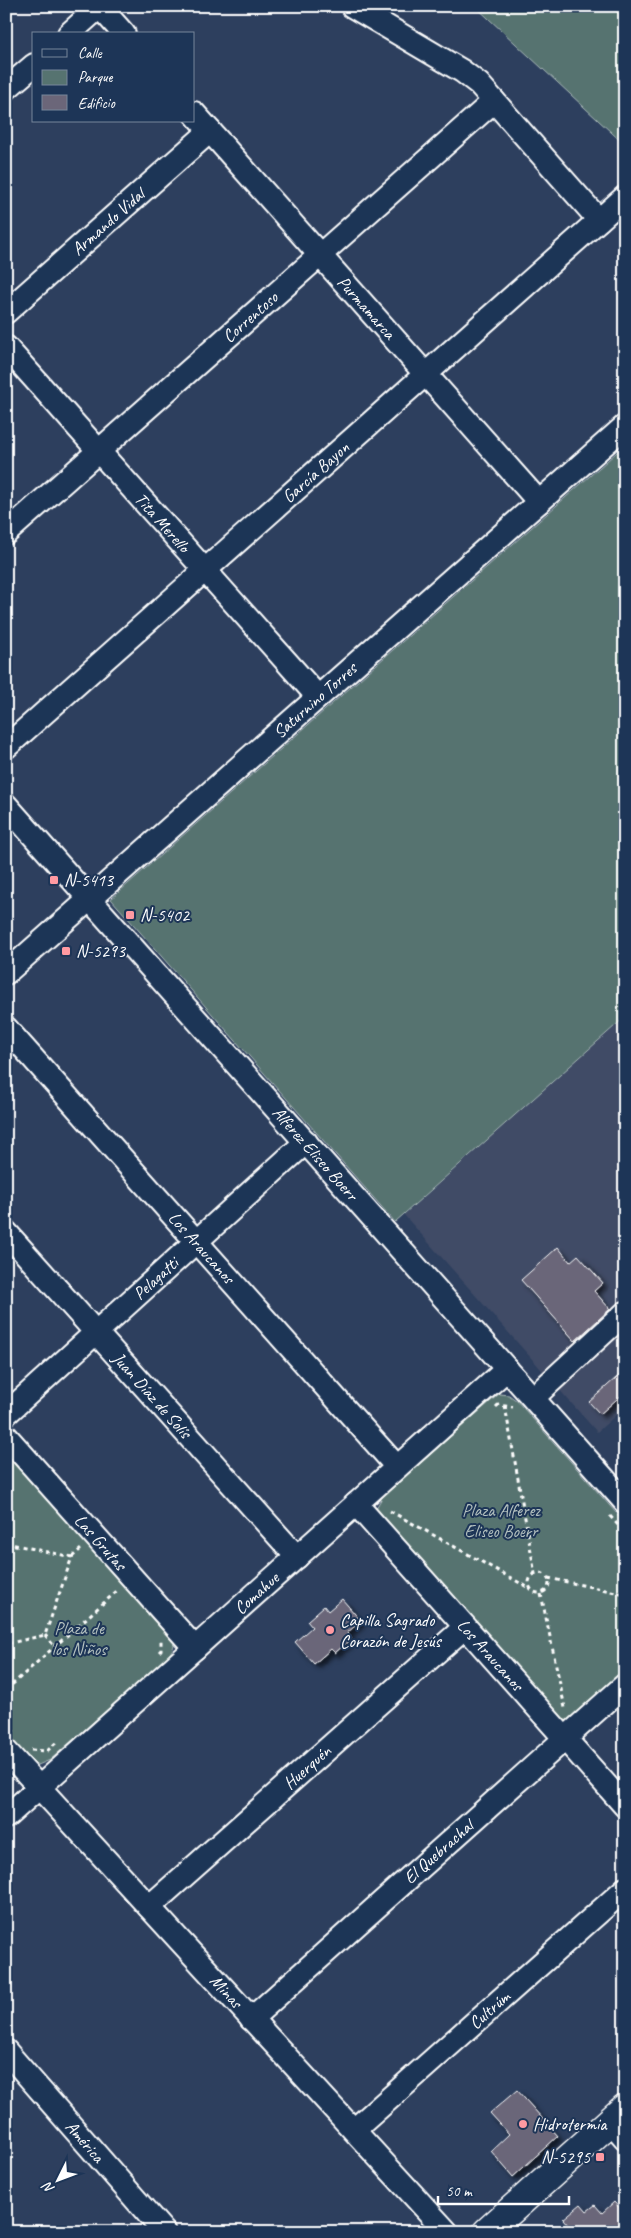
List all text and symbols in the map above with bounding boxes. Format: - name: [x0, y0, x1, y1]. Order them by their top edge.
- legend: [32, 32, 195, 122]
- text: Calle: [78, 44, 103, 63]
- text: Parque: [78, 68, 114, 87]
- text: Edificio: [78, 94, 116, 113]
- street label: Armando Vidal: [67, 182, 151, 260]
- street label: Purmamarca: [333, 271, 401, 345]
- street label: Correntoso: [218, 286, 284, 347]
- street label: García Bayon: [277, 436, 354, 508]
- street label: Tita Merello: [130, 488, 196, 558]
- street label: Saturnino Torres: [268, 656, 362, 743]
- place label: N-5413: [64, 869, 115, 891]
- marker: N-5413: [48, 874, 60, 886]
- place label: N-5402: [140, 904, 191, 926]
- marker: N-5402: [124, 909, 136, 921]
- place label: N-5293: [76, 940, 127, 962]
- marker: N-5293: [60, 945, 72, 957]
- street label: Alferez Eliseo Boerr: [268, 1102, 364, 1206]
- street label: Los Araucanos: [164, 1207, 241, 1290]
- street label: Pelagatti: [128, 1250, 185, 1304]
- street label: Juan Díaz de Solís: [107, 1347, 198, 1444]
- park label: Plaza Alferez Eliseo Boerr: [462, 1499, 541, 1542]
- street label: Las Grutas: [70, 1509, 132, 1576]
- street label: Comahue: [229, 1566, 284, 1619]
- place label: Capilla Sagrado Corazón de Jesús: [340, 1609, 442, 1652]
- street label: Los Araucanos: [452, 1614, 529, 1697]
- park label: Plaza de los Niños: [52, 1617, 108, 1660]
- marker: Capilla Sagrado Corazón de Jesús: [324, 1624, 336, 1636]
- street label: Huerquén: [278, 1739, 336, 1794]
- street label: El Quebrachal: [399, 1813, 480, 1889]
- street label: Minas: [205, 1970, 249, 2014]
- street label: Cultrúm: [464, 1984, 516, 2034]
- place label: Hidrotermia: [533, 2113, 608, 2135]
- street label: América: [61, 2116, 110, 2168]
- marker: Hidrotermia: [517, 2118, 529, 2130]
- place label: N-5295: [541, 2146, 591, 2168]
- marker: N-5295: [594, 2151, 606, 2163]
- north arrow: [32, 2156, 82, 2206]
- scale bar: [438, 2173, 570, 2205]
- text: N: [38, 2178, 58, 2197]
- text: 50 m: [446, 2182, 473, 2201]

